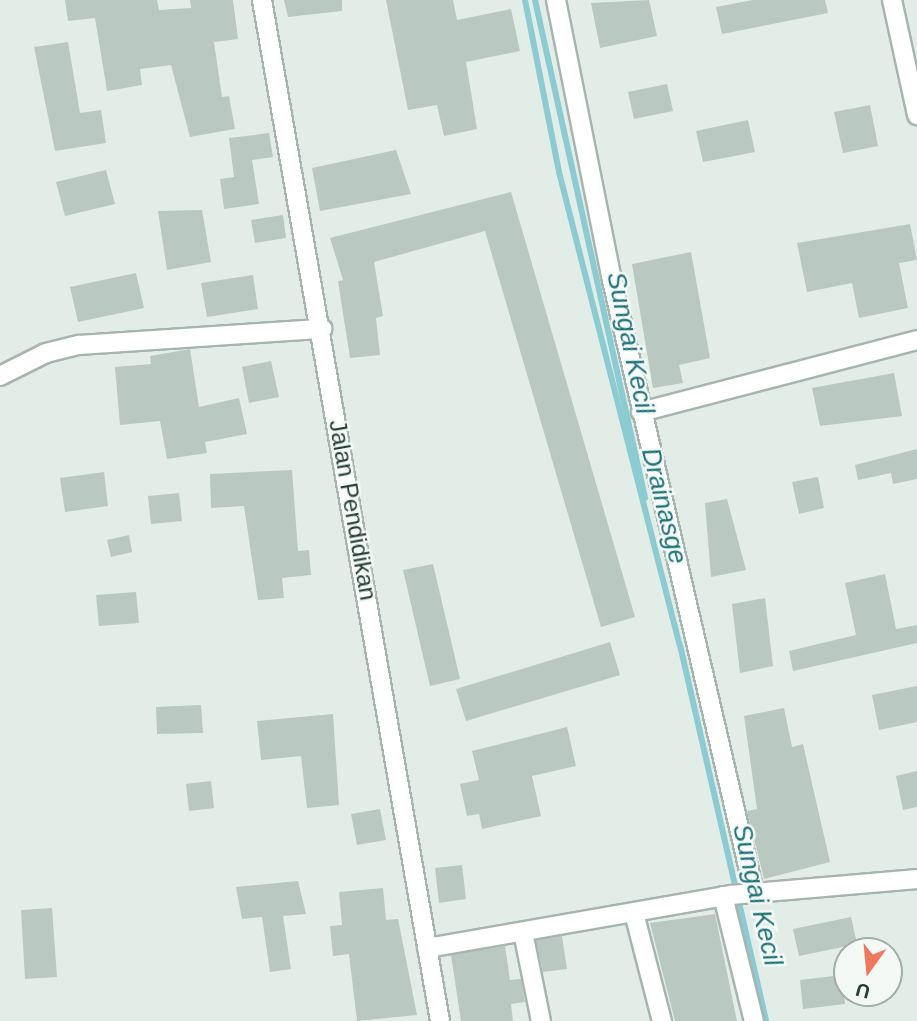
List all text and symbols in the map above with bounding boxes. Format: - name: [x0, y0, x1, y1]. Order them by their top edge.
- water label: Sungai Kecil: [600, 269, 660, 417]
- street label: Jalan Pendidikan: [323, 417, 383, 603]
- water label: Drainasge: [635, 445, 693, 567]
- water label: Sungai Kecil: [726, 821, 788, 969]
- north arrow: [833, 937, 903, 1007]
- text: U: [854, 979, 872, 1003]

